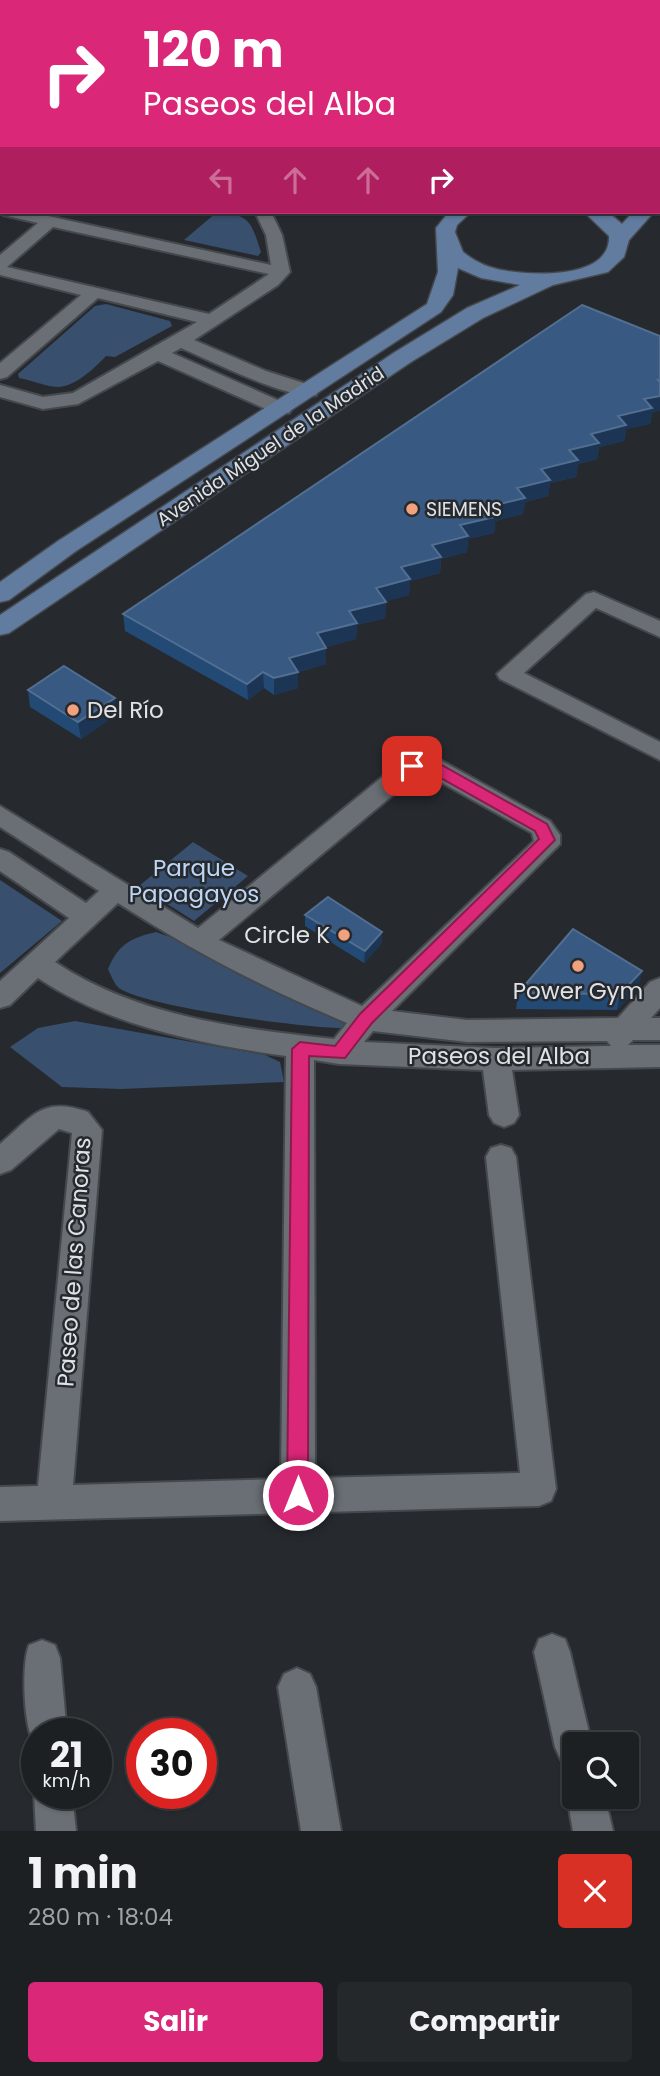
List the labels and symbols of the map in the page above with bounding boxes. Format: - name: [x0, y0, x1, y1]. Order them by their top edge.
- street label: Avenida Miguel de la Madrid: [151, 360, 389, 533]
- place label: SIEMENS: [426, 496, 502, 523]
- marker: SIEMENS: [404, 501, 420, 517]
- place label: Del Río: [87, 694, 164, 726]
- marker: Del Río: [65, 702, 81, 718]
- pin: [382, 736, 442, 796]
- park label: Parque Papagayos: [129, 852, 259, 910]
- place label: Circle K: [244, 919, 330, 951]
- marker: Circle K: [336, 927, 352, 943]
- marker: Power Gym: [570, 958, 586, 974]
- place label: Power Gym: [513, 975, 643, 1007]
- street label: Paseos del Alba: [408, 1040, 590, 1072]
- street label: Paseo de las Canoras: [49, 1136, 99, 1388]
- position arrow: [261, 1458, 335, 1532]
- speed limit sign: 30: [126, 1718, 217, 1809]

